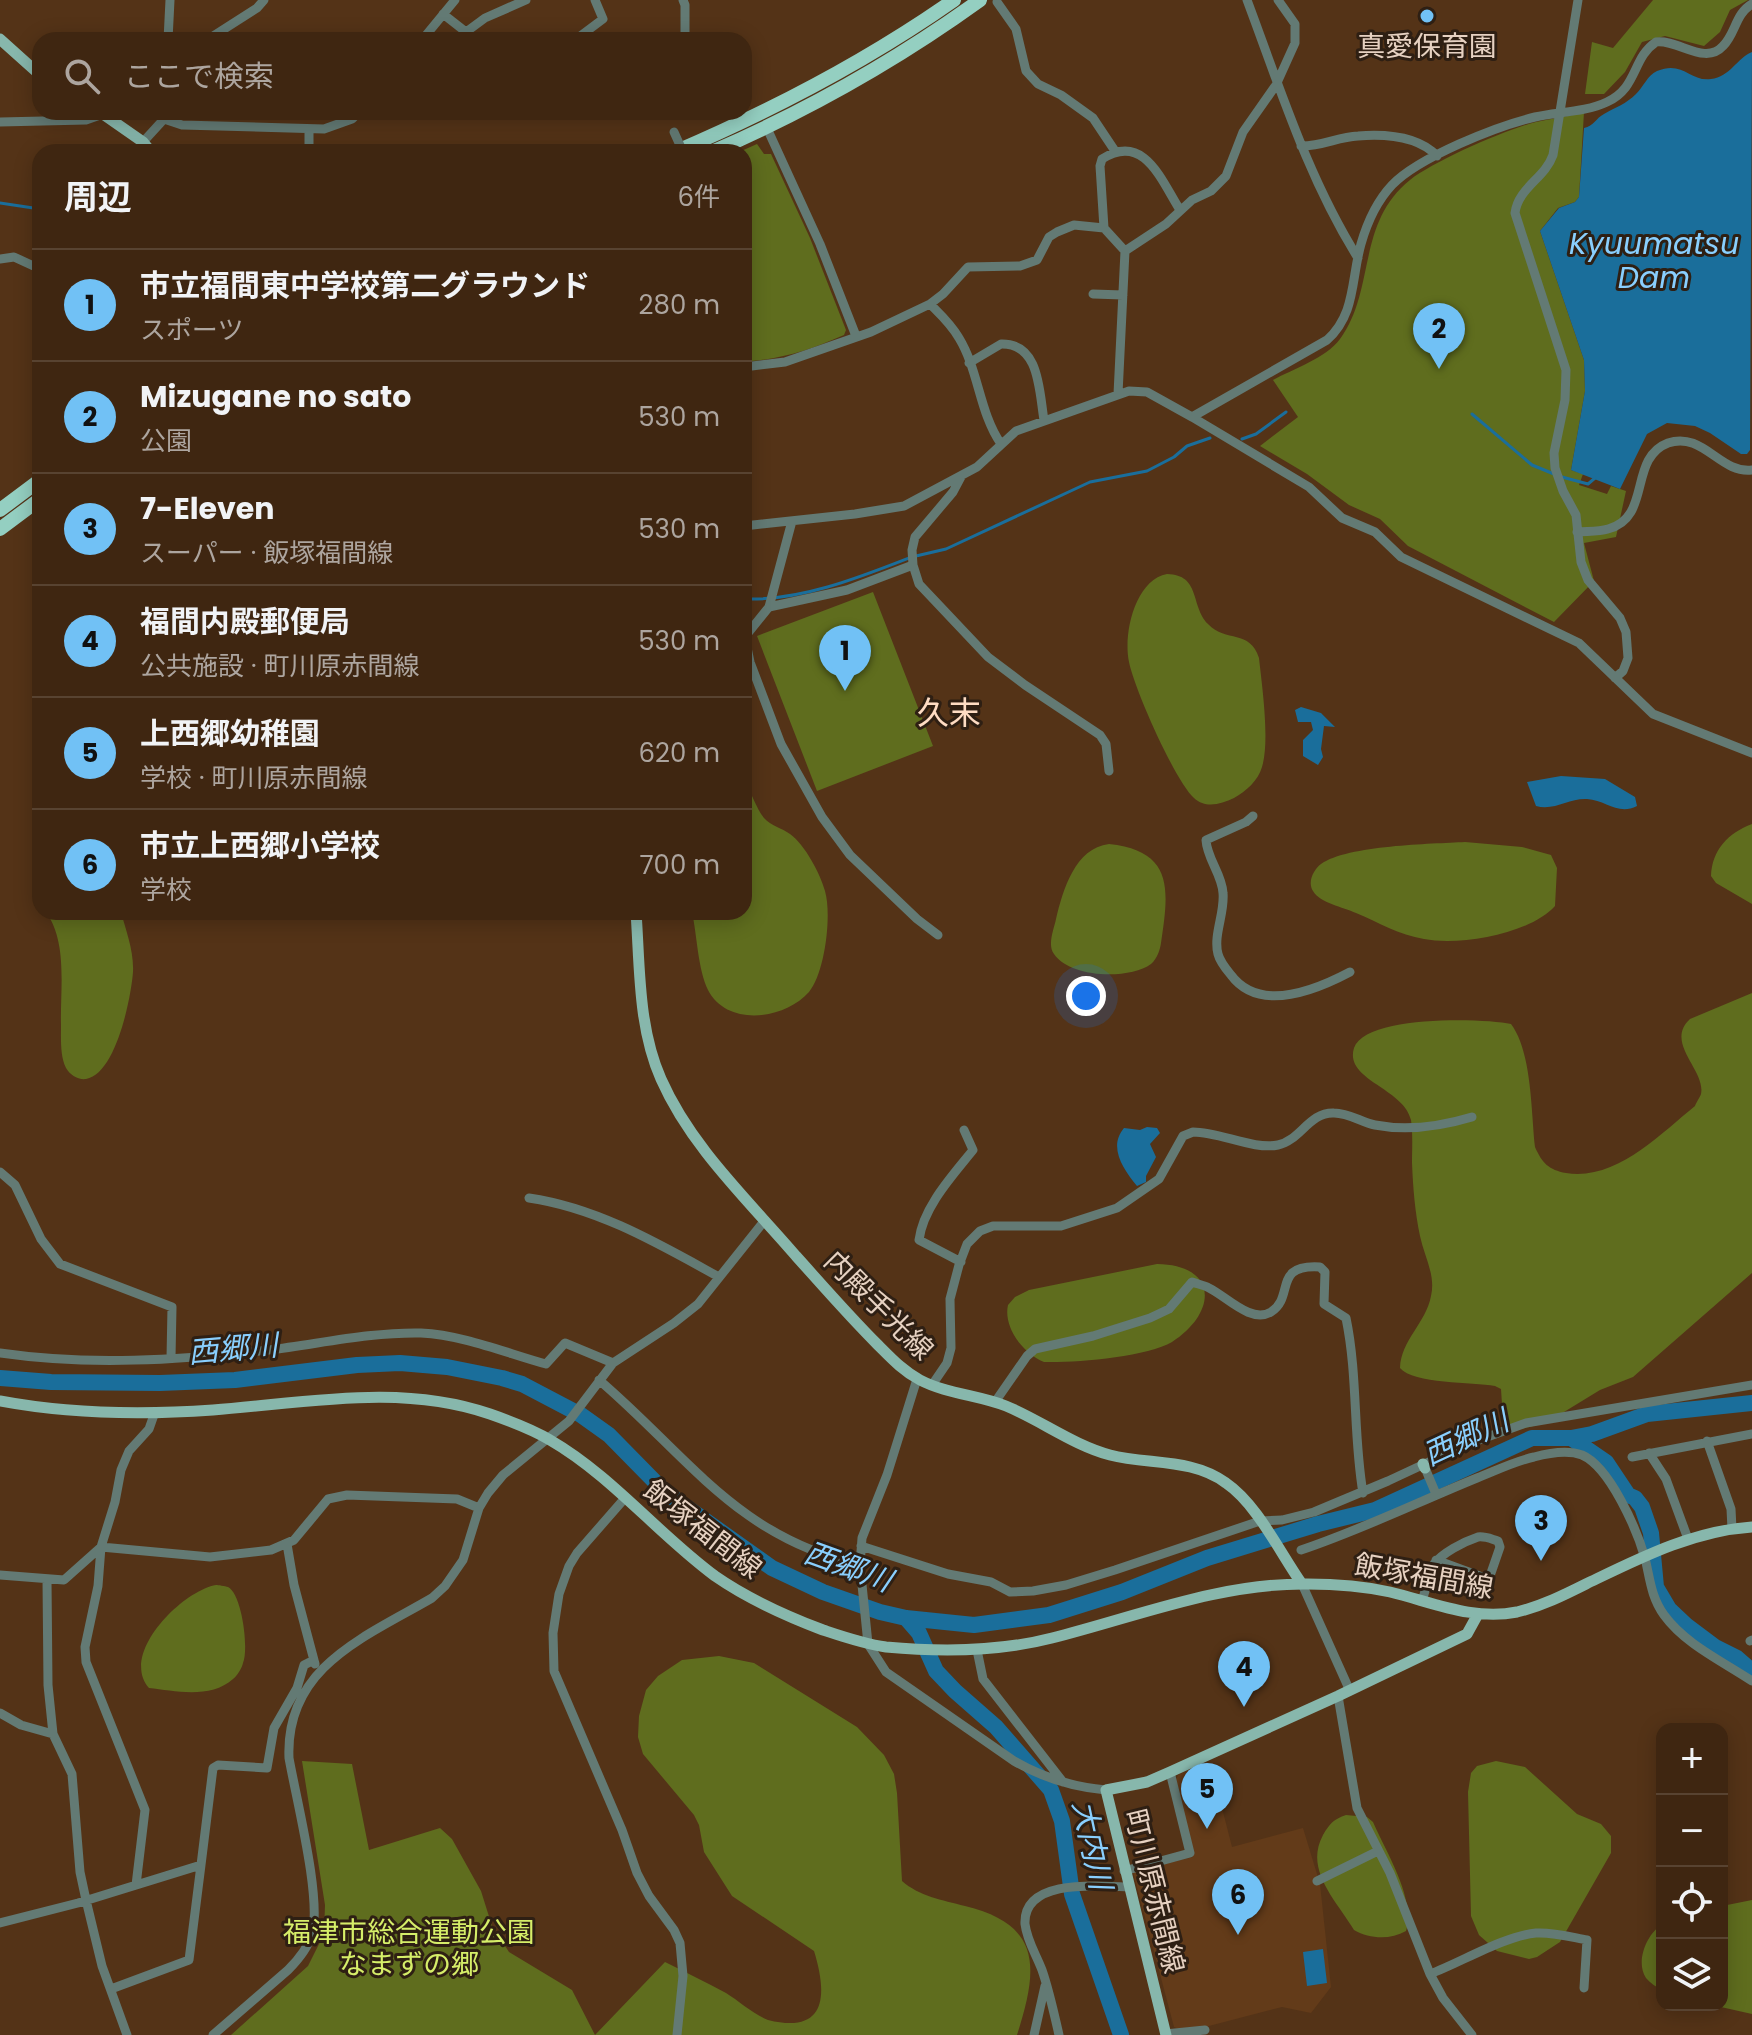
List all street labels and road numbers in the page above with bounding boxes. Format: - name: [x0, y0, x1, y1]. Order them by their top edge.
- street label: 内殿手光線: [815, 1242, 942, 1369]
- street label: 飯塚福間線: [636, 1471, 770, 1588]
- street label: 飯塚福間線: [1352, 1545, 1496, 1608]
- street label: 町川原赤間線: [1115, 1805, 1194, 1977]

